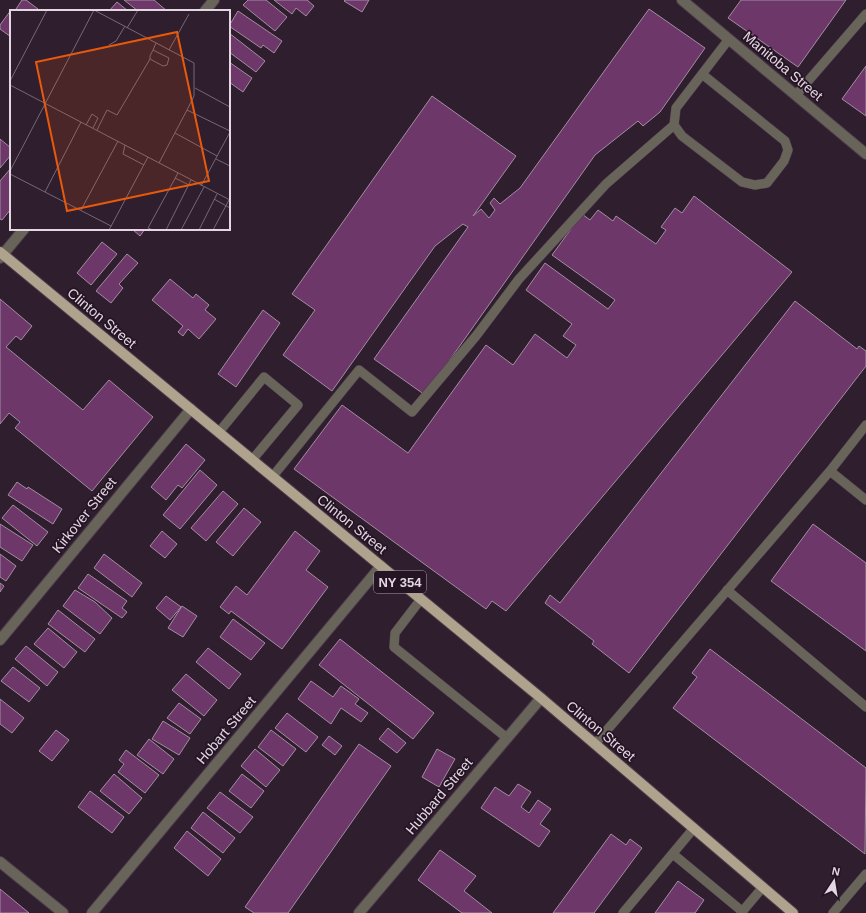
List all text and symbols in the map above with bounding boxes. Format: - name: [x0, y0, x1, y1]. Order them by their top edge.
- inset map: [10, 10, 230, 230]
- street label: Manitoba Street: [740, 28, 826, 104]
- street label: Clinton Street: [64, 285, 140, 351]
- street label: Kirkover Street: [49, 474, 119, 556]
- street label: Clinton Street: [314, 491, 390, 557]
- road number: NY 354: [374, 571, 426, 593]
- street label: Hobart Street: [193, 693, 259, 767]
- street label: Clinton Street: [563, 698, 639, 764]
- street label: Hubbard Street: [402, 754, 476, 838]
- north arrow: [814, 861, 854, 901]
- text: N: [831, 865, 841, 878]

